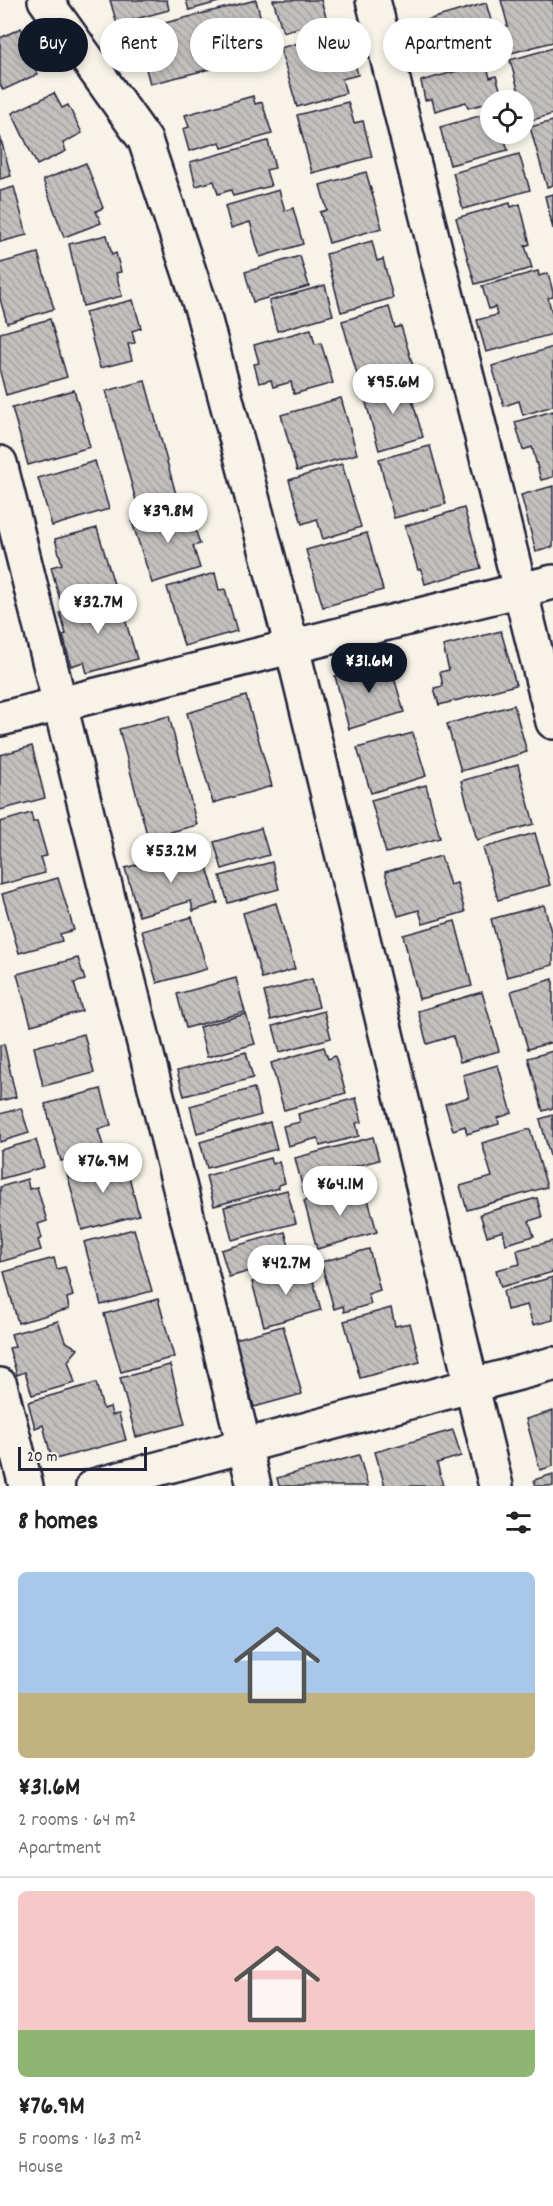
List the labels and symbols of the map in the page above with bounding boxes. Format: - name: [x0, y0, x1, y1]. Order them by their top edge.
- pin: ¥95.6M: [344, 364, 442, 415]
- pin: ¥39.8M: [119, 493, 217, 544]
- pin: ¥32.7M: [49, 584, 147, 635]
- pin: ¥31.6M: [320, 643, 418, 694]
- pin: ¥53.2M: [122, 833, 220, 884]
- pin: ¥76.9M: [54, 1143, 152, 1194]
- pin: ¥64.1M: [291, 1166, 389, 1217]
- pin: ¥42.7M: [237, 1245, 335, 1296]
- scale bar: [18, 1444, 147, 1472]

